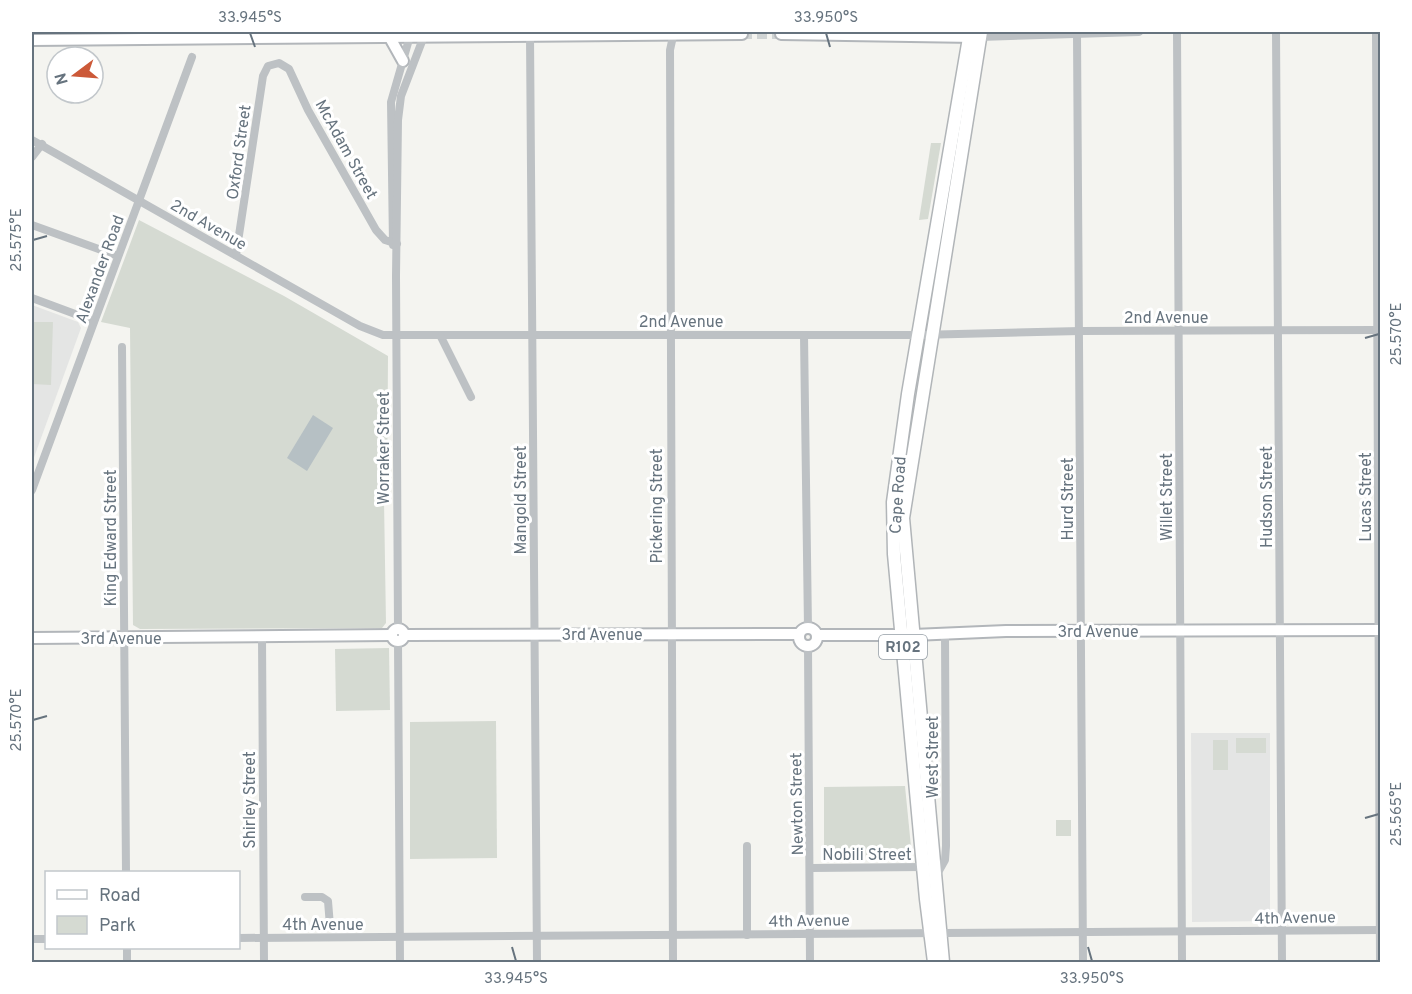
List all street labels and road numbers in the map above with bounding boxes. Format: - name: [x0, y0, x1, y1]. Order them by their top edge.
- street label: McAdam Street: [310, 97, 381, 203]
- street label: Oxford Street: [223, 103, 257, 201]
- street label: 2nd Avenue: [166, 196, 250, 256]
- street label: Alexander Road: [72, 213, 130, 327]
- street label: 2nd Avenue: [1124, 309, 1208, 329]
- street label: 2nd Avenue: [639, 313, 723, 333]
- street label: Worraker Street: [375, 391, 395, 505]
- street label: Mangold Street: [512, 445, 532, 555]
- street label: Hudson Street: [1258, 446, 1278, 548]
- street label: Pickering Street: [648, 448, 668, 564]
- street label: Lucas Street: [1357, 452, 1377, 542]
- street label: Willet Street: [1158, 453, 1178, 541]
- street label: Cape Road: [886, 456, 912, 535]
- street label: Hurd Street: [1059, 458, 1079, 540]
- street label: King Edward Street: [102, 469, 122, 607]
- street label: 3rd Avenue: [1057, 623, 1139, 643]
- street label: 3rd Avenue: [561, 626, 643, 646]
- street label: 3rd Avenue: [80, 630, 162, 650]
- road number: R102: [879, 635, 927, 659]
- street label: West Street: [924, 716, 944, 798]
- street label: Shirley Street: [241, 751, 261, 849]
- street label: Newton Street: [787, 752, 809, 856]
- street label: Nobili Street: [822, 846, 912, 866]
- street label: 4th Avenue: [1254, 908, 1336, 930]
- street label: 4th Avenue: [768, 911, 850, 933]
- street label: 4th Avenue: [282, 916, 364, 936]

